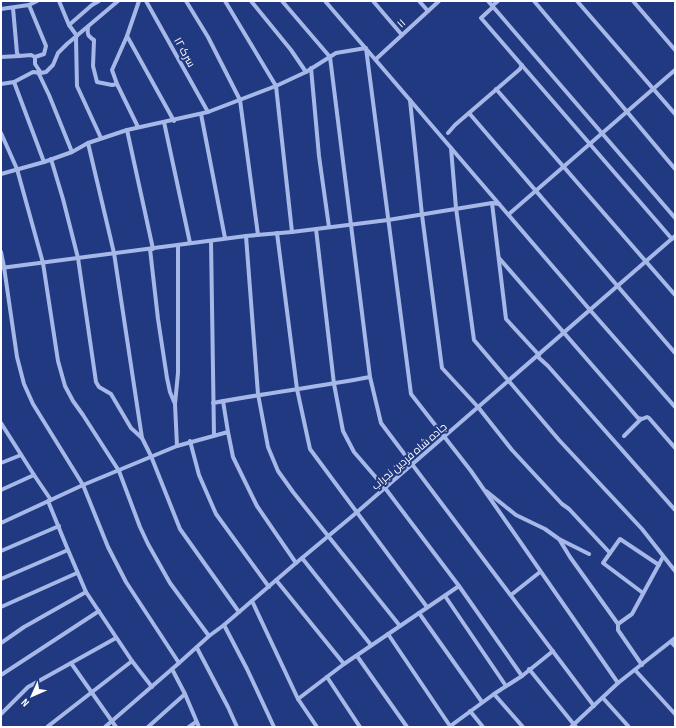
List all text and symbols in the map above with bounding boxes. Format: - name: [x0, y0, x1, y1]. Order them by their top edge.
- street label: ۱۱: [394, 16, 408, 30]
- street label: سرک ۱۲: [171, 35, 198, 69]
- street label: جاده شاه فردین نجراب: [369, 420, 450, 493]
- north arrow: [12, 676, 52, 716]
- text: N: [19, 696, 32, 709]

